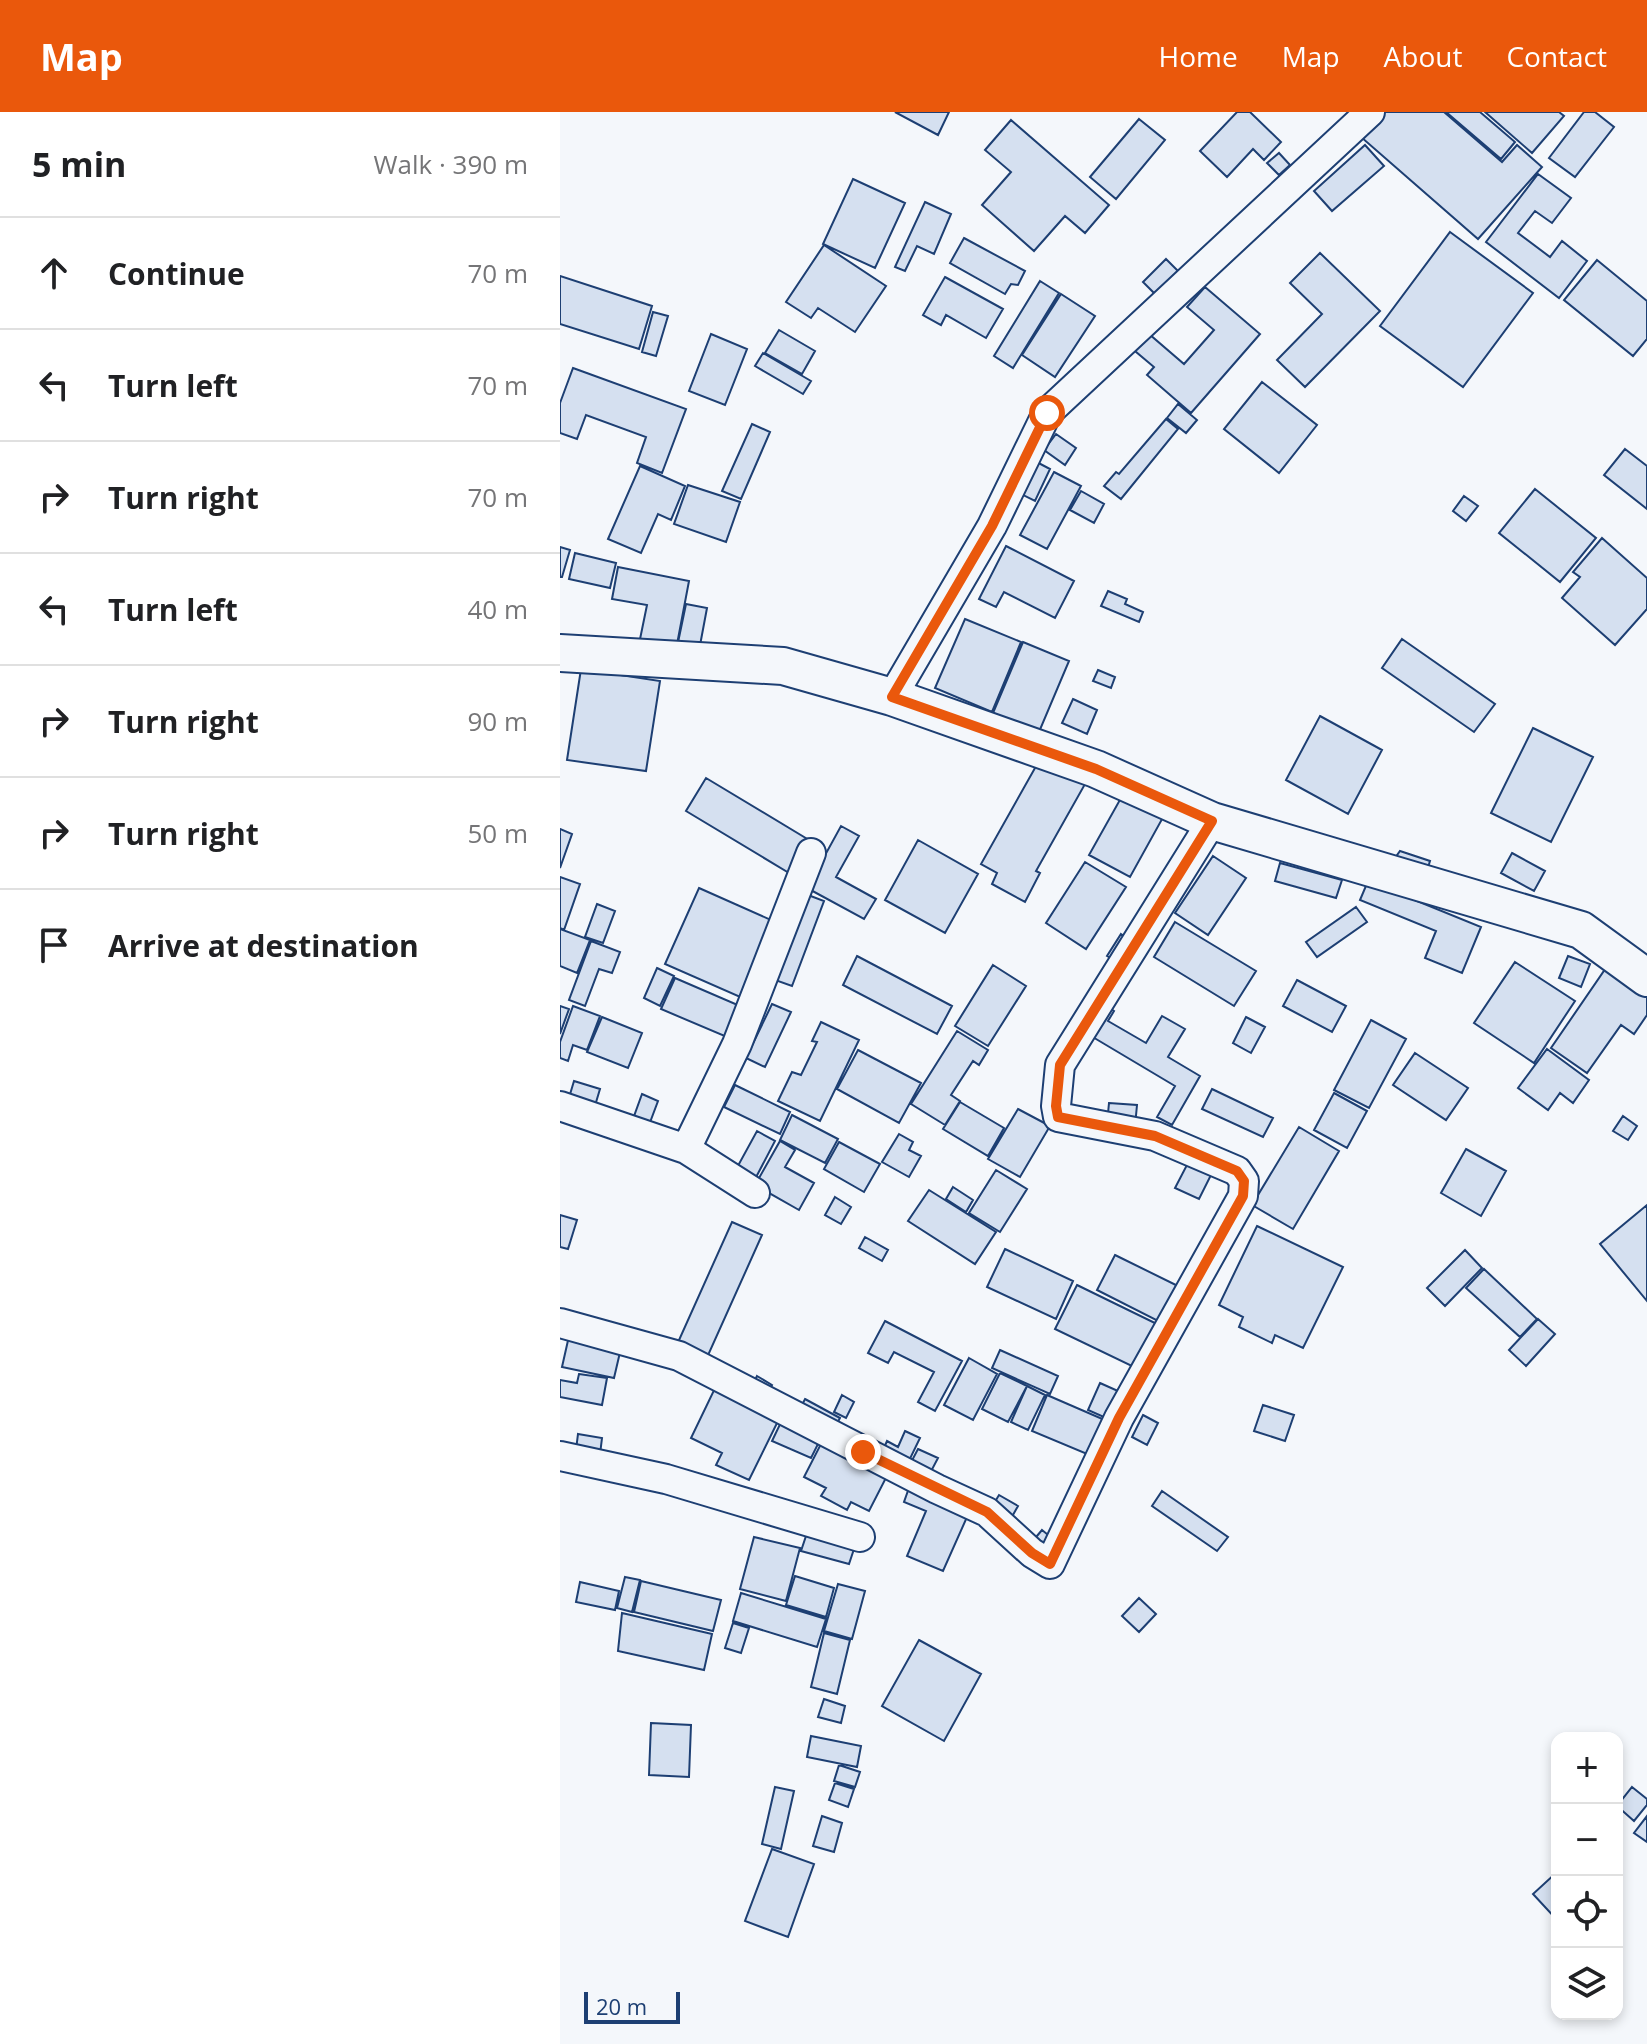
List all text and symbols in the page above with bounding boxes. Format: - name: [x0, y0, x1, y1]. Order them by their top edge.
- text: Map: [40, 30, 123, 82]
- text: Home: [1159, 37, 1238, 75]
- text: Map: [1282, 37, 1340, 75]
- text: About: [1384, 37, 1462, 75]
- text: Contact: [1506, 37, 1607, 75]
- text: 5 min: [32, 141, 126, 187]
- text: Walk · 390 m: [374, 146, 528, 182]
- icon: ahead: [32, 251, 76, 295]
- text: Continue: [108, 253, 245, 294]
- text: 70 m: [467, 255, 528, 291]
- icon: left: [32, 363, 76, 407]
- text: Turn left: [108, 365, 238, 406]
- text: 70 m: [467, 367, 528, 403]
- route start: [1029, 395, 1065, 431]
- icon: right: [32, 475, 76, 519]
- text: Turn right: [108, 477, 259, 518]
- text: 70 m: [467, 479, 528, 515]
- icon: left: [32, 587, 76, 631]
- text: Turn left: [108, 589, 238, 630]
- text: 40 m: [467, 591, 528, 627]
- icon: right: [32, 699, 76, 743]
- text: Turn right: [108, 701, 259, 742]
- text: 90 m: [467, 703, 528, 739]
- icon: right: [32, 811, 76, 855]
- text: Turn right: [108, 813, 259, 854]
- text: 50 m: [467, 815, 528, 851]
- icon: arrive: [32, 923, 76, 967]
- text: Arrive at destination: [108, 925, 419, 966]
- route end: [845, 1434, 881, 1470]
- map controls: [1551, 1732, 1623, 2020]
- button: +: [1551, 1732, 1623, 1804]
- button: −: [1551, 1804, 1623, 1876]
- button: locate: [1551, 1876, 1623, 1948]
- button: layers: [1551, 1948, 1623, 2020]
- scale bar: [584, 1988, 680, 2024]
- text: 20 m: [596, 1991, 647, 2021]

